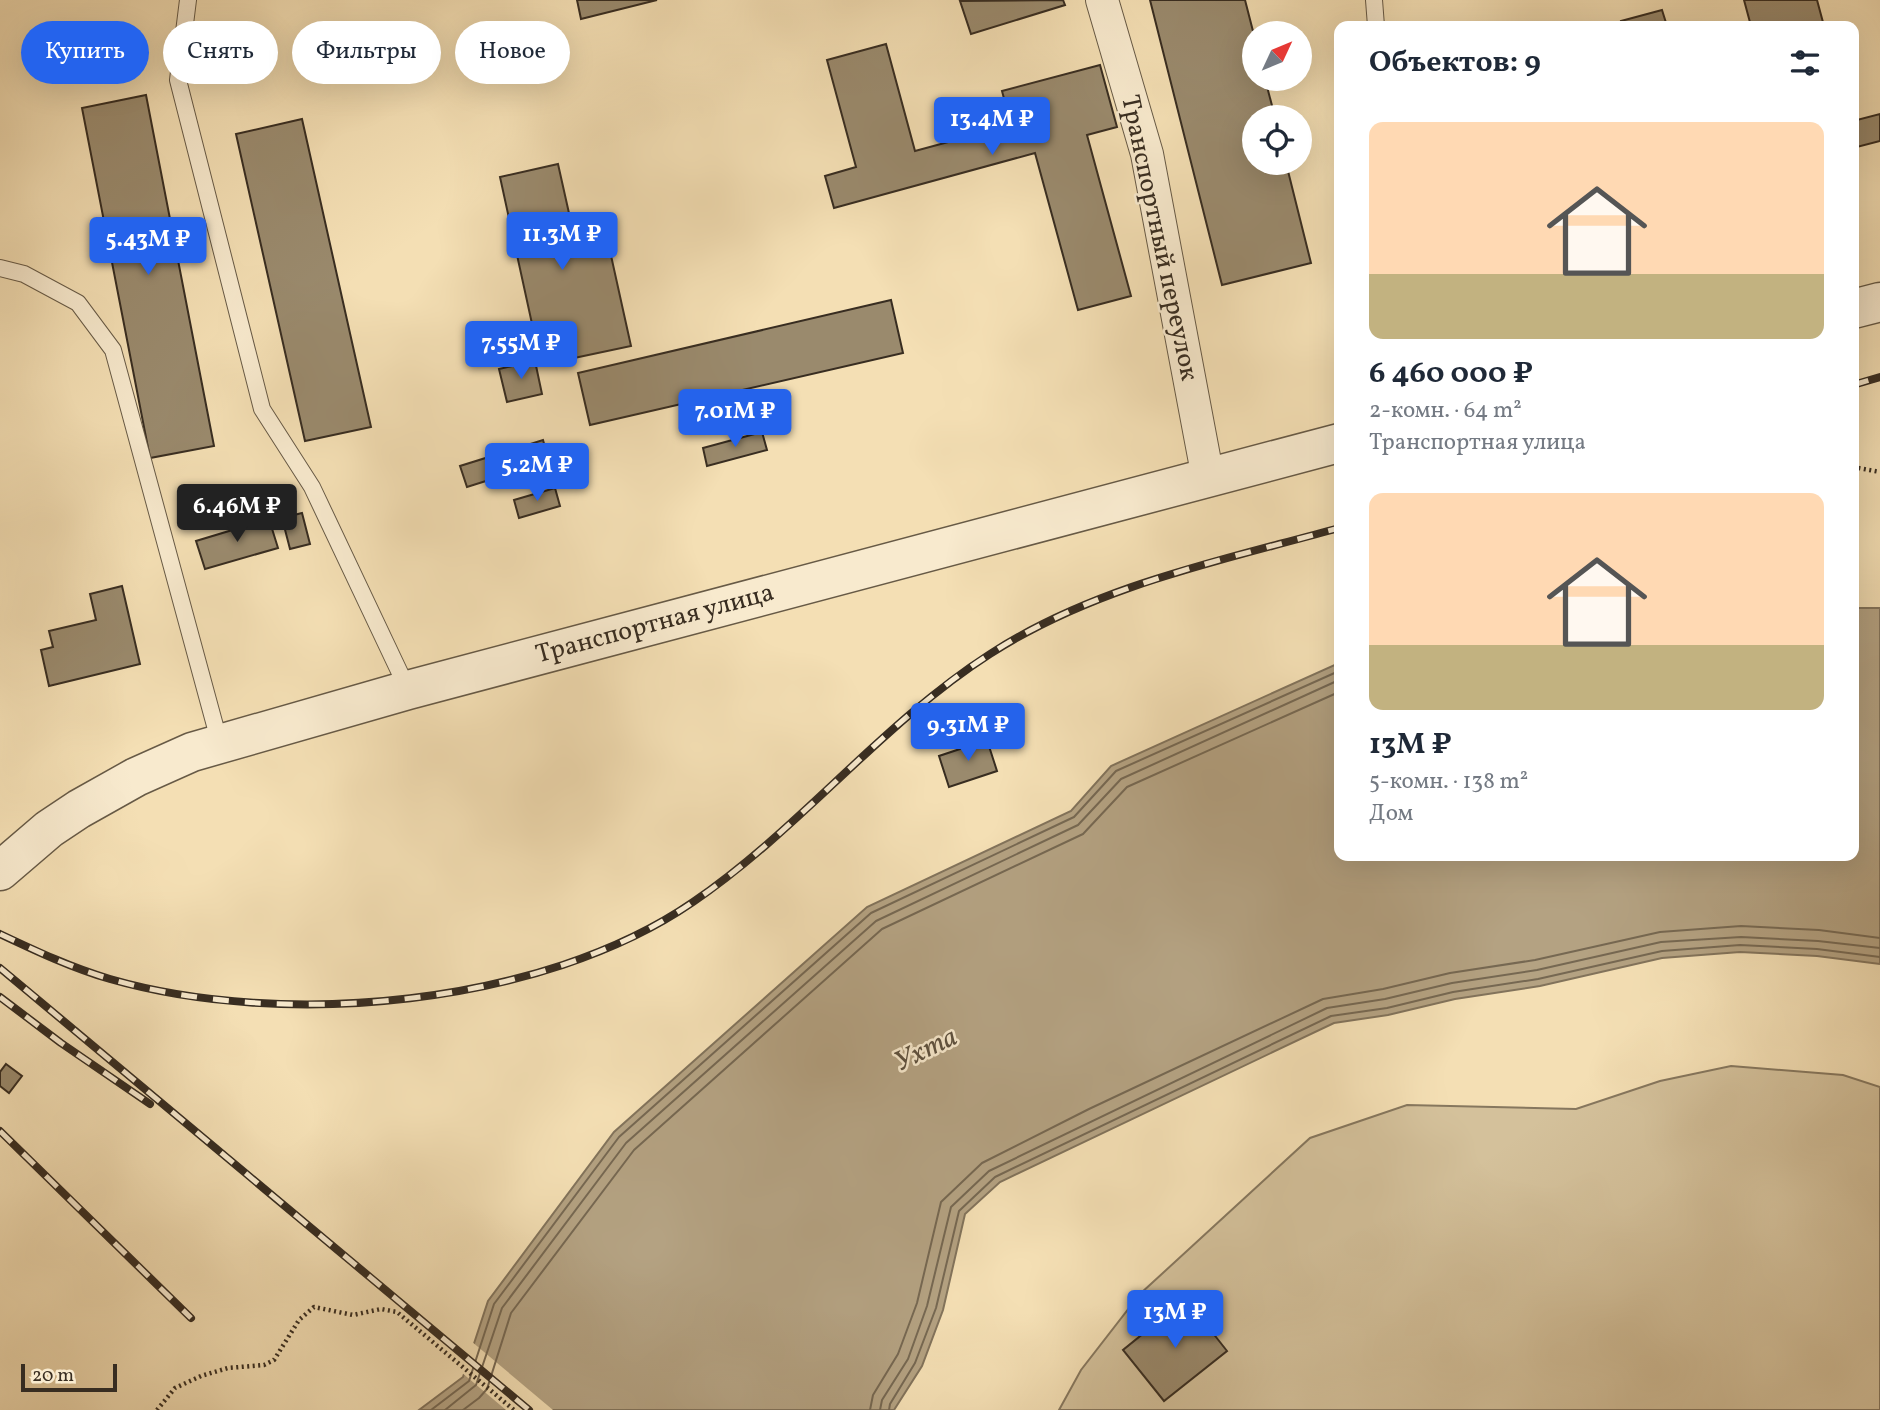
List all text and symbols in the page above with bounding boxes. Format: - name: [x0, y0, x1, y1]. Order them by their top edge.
- chip: Купить: [21, 21, 149, 84]
- chip: Снять: [163, 21, 278, 84]
- chip: Фильтры: [292, 21, 441, 84]
- chip: Новое: [455, 21, 570, 84]
- north arrow: [1242, 21, 1312, 91]
- map controls: [1242, 21, 1312, 175]
- text: Объектов: 9: [1369, 42, 1541, 84]
- icon: filters: [1786, 44, 1824, 82]
- street label: Транспортный переулок: [1111, 92, 1207, 384]
- pin: 13.4M ₽: [927, 97, 1057, 157]
- text: 13.4M ₽: [950, 104, 1034, 136]
- button: locate: [1242, 105, 1312, 175]
- icon: home: [1534, 168, 1660, 294]
- pin: 11.3M ₽: [497, 212, 627, 272]
- pin: 5.43M ₽: [83, 218, 213, 277]
- text: 11.3M ₽: [523, 219, 601, 251]
- text: 5.43M ₽: [105, 224, 191, 256]
- pin: 7.55M ₽: [456, 322, 586, 381]
- text: 7.55M ₽: [481, 328, 561, 360]
- text: 6 460 000 ₽: [1369, 353, 1533, 395]
- pin: 7.01M ₽: [670, 390, 800, 449]
- text: 2-комн. · 64 m²: [1369, 395, 1522, 427]
- text: 7.01M ₽: [694, 396, 776, 428]
- text: Транспортная улица: [1369, 427, 1586, 459]
- pin: 5.2M ₽: [480, 444, 594, 503]
- text: 5.2M ₽: [501, 450, 573, 482]
- pin: 6.46M ₽: [172, 484, 302, 544]
- text: 6.46M ₽: [193, 491, 281, 523]
- icon: home: [1534, 539, 1660, 665]
- street label: Транспортная улица: [532, 575, 778, 673]
- pin: 9.31M ₽: [903, 704, 1033, 763]
- text: 9.31M ₽: [927, 710, 1009, 742]
- text: 13M ₽: [1369, 724, 1452, 766]
- text: 5-комн. · 138 m²: [1369, 766, 1528, 798]
- text: Дом: [1369, 798, 1413, 830]
- water label: Ухта: [888, 1018, 964, 1082]
- pin: 13M ₽: [1126, 1290, 1224, 1350]
- text: 13M ₽: [1143, 1297, 1207, 1329]
- scale bar: [21, 1361, 117, 1393]
- text: 20 m: [32, 1363, 74, 1389]

